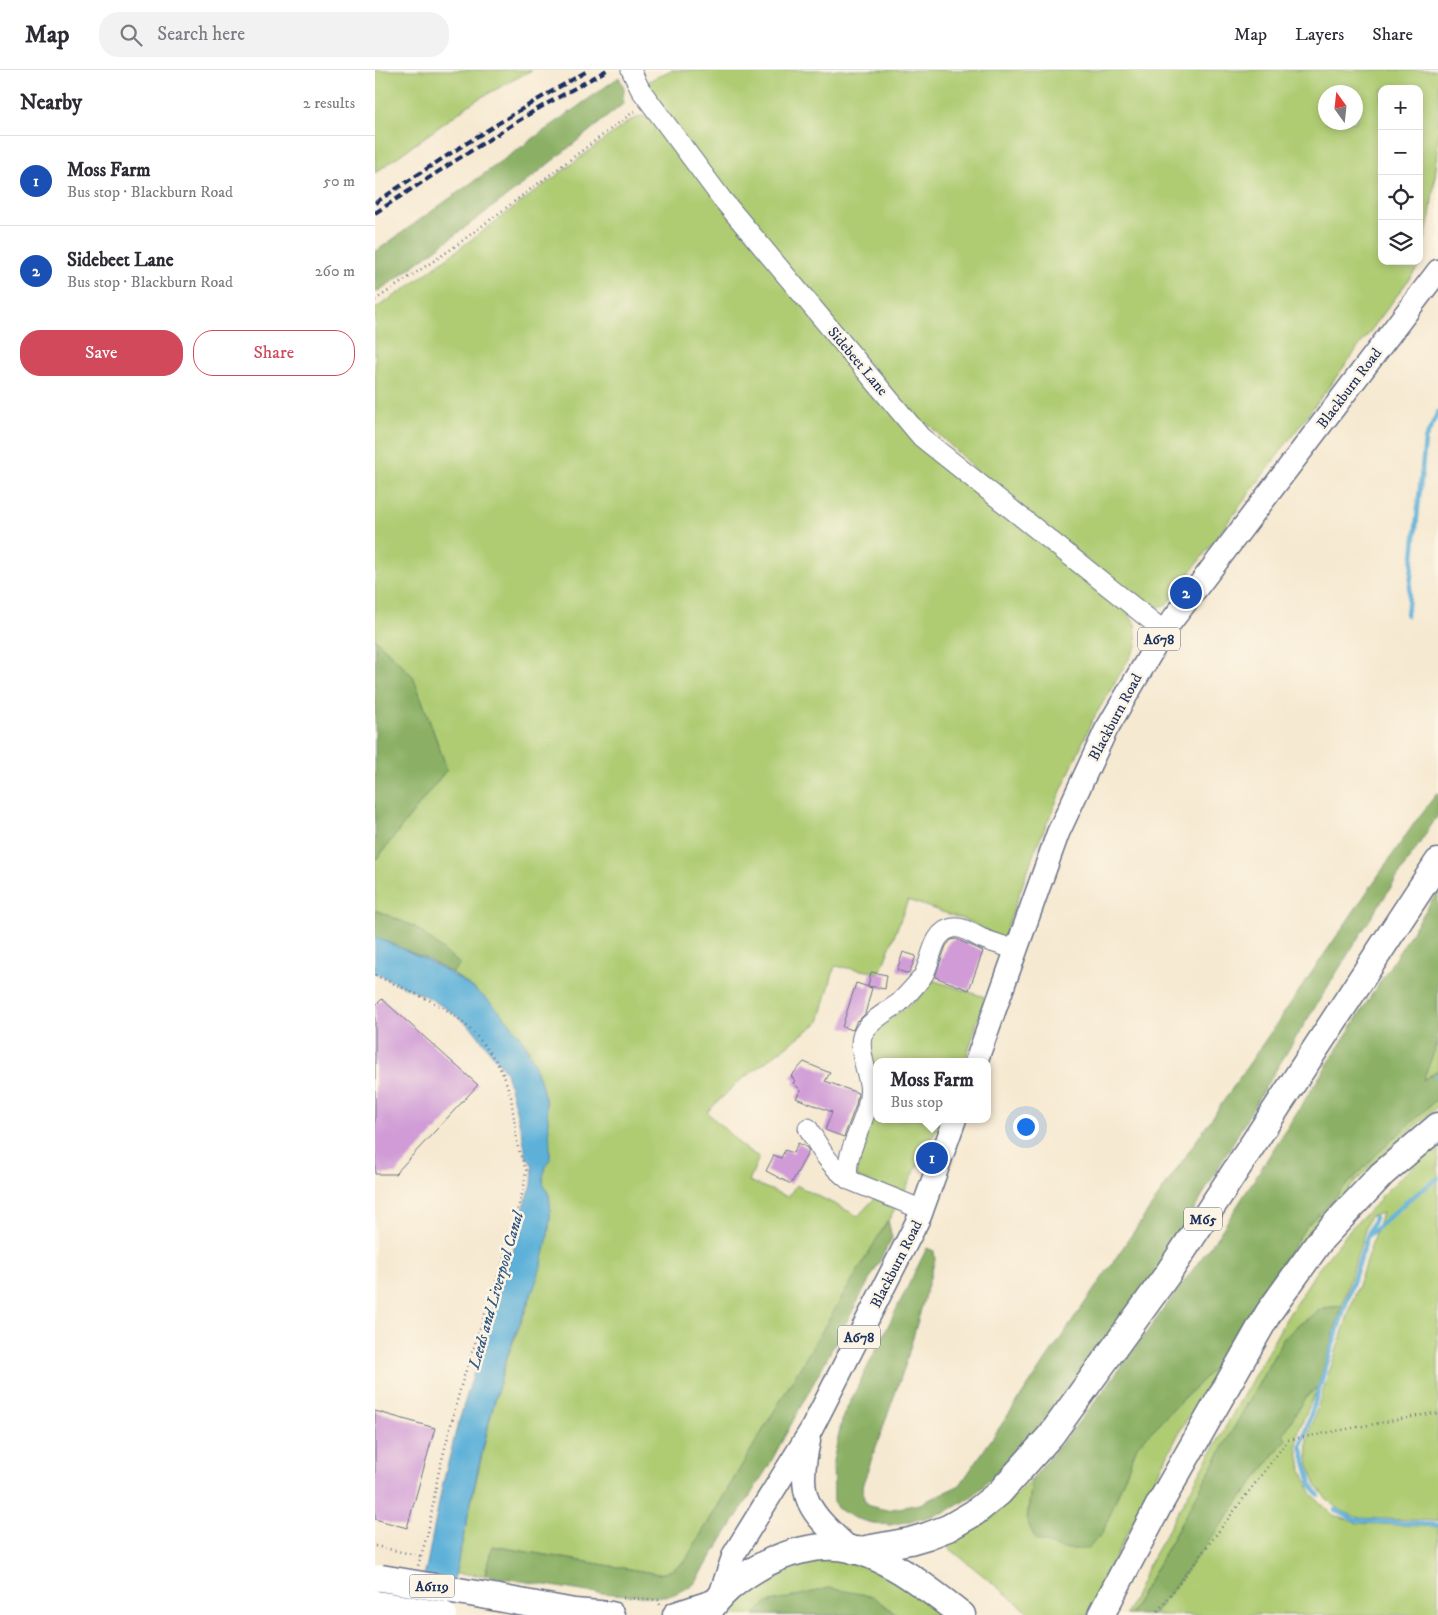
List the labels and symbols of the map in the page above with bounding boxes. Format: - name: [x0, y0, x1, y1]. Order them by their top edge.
- north arrow: [1318, 85, 1363, 130]
- street label: Sidebeet Lane: [823, 323, 892, 400]
- street label: Blackburn Road: [1313, 344, 1386, 432]
- pin: 2: [1170, 574, 1202, 612]
- road number: A678: [1138, 628, 1180, 650]
- street label: Blackburn Road: [1084, 670, 1147, 764]
- your location: [1013, 1114, 1039, 1140]
- pin: 1: [916, 1139, 948, 1177]
- water label: Leeds and Liverpool Canal: [464, 1208, 528, 1372]
- road number: M65: [1184, 1208, 1222, 1230]
- street label: Blackburn Road: [866, 1217, 927, 1311]
- road number: A678: [838, 1326, 880, 1348]
- road number: A6119: [409, 1574, 455, 1598]

